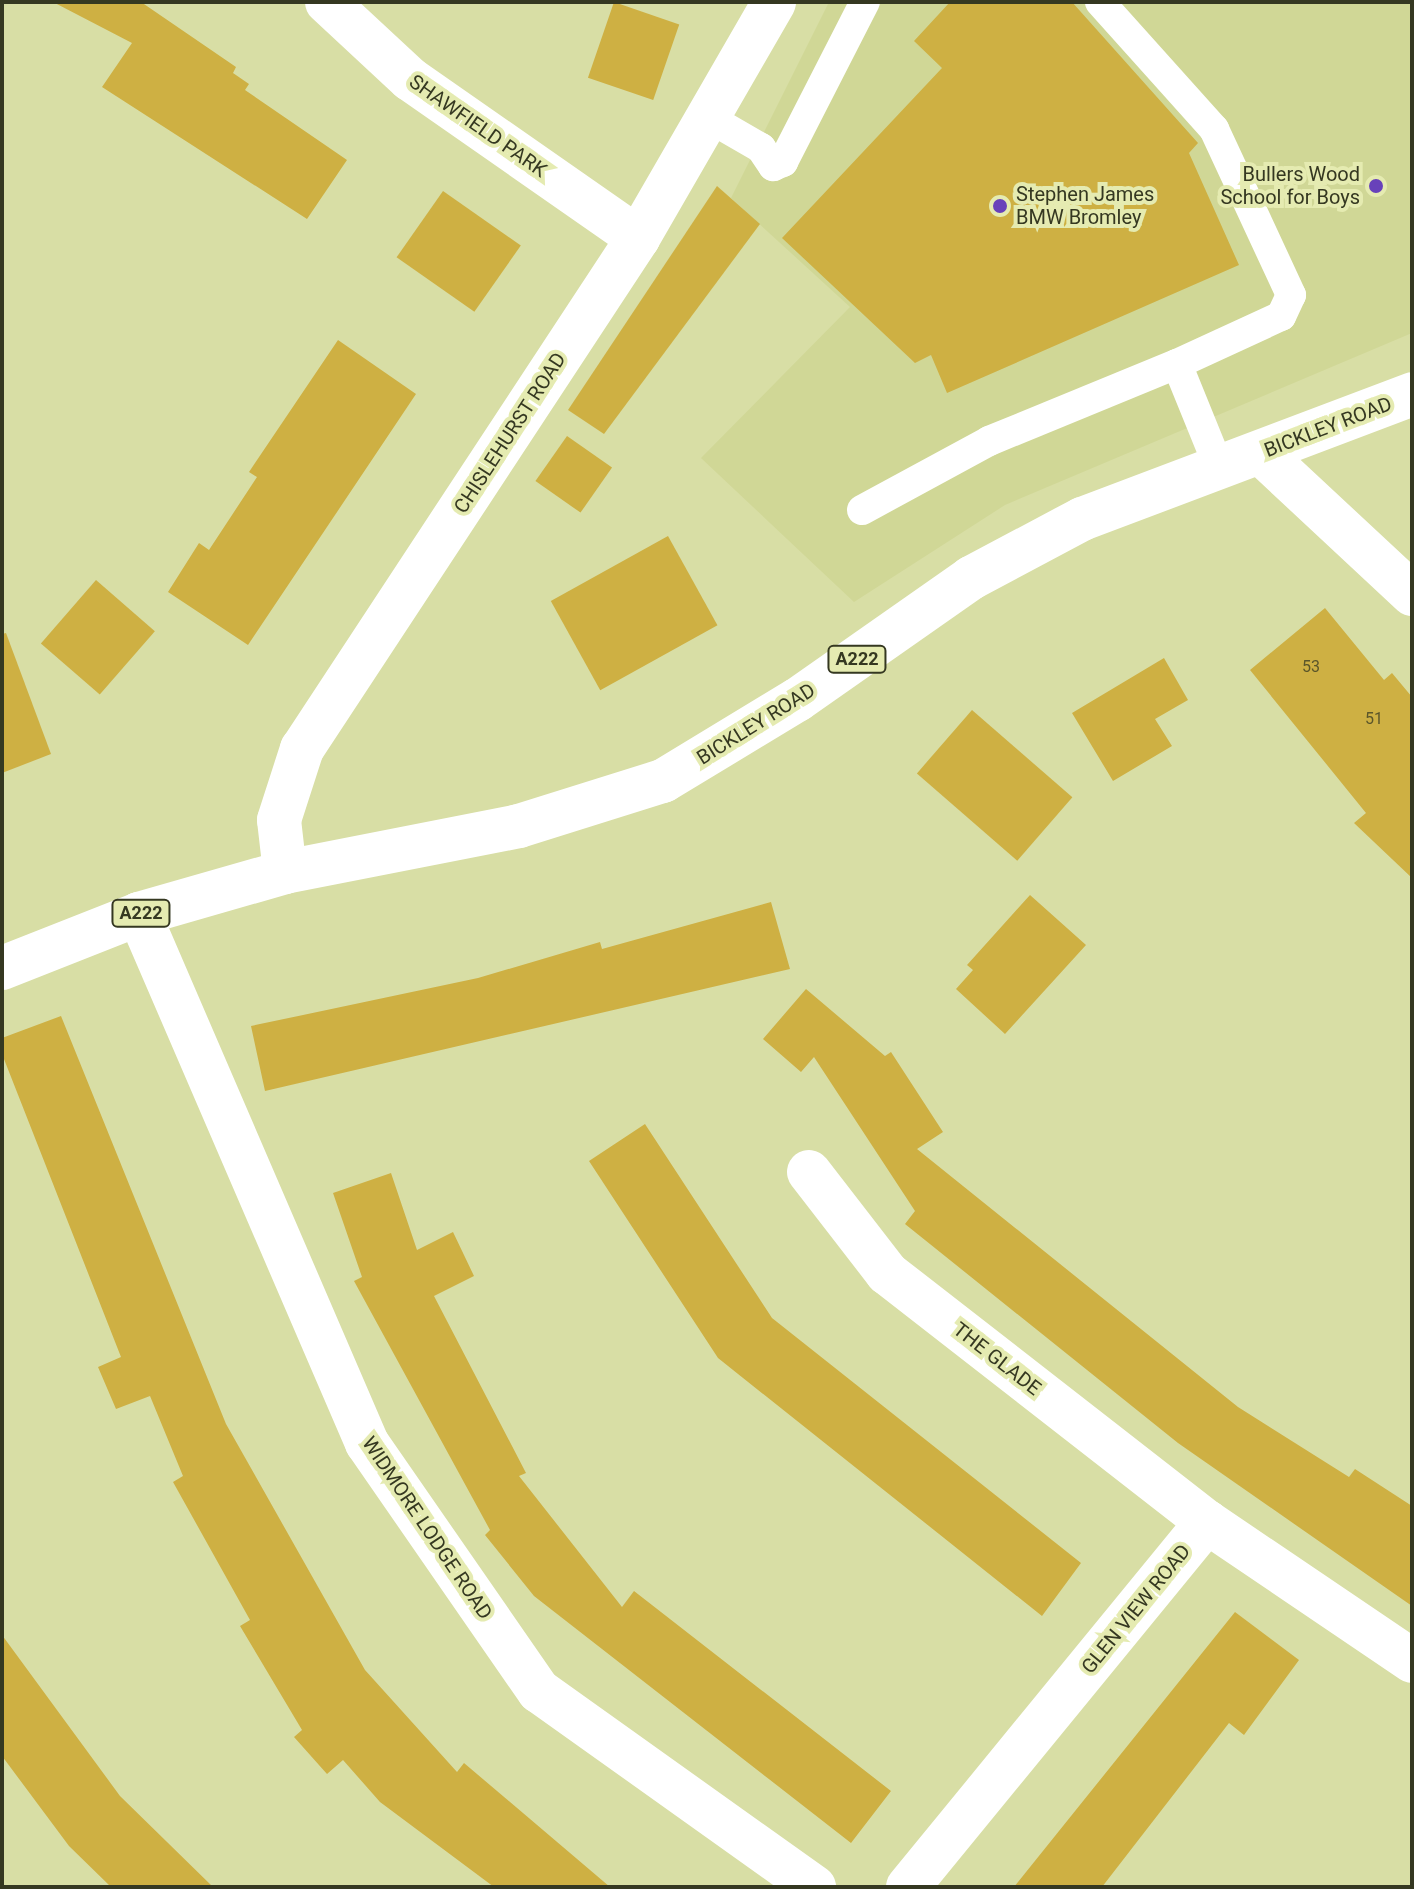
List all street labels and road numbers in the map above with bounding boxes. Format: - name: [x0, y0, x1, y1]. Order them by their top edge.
- street label: SHAWFIELD PARK: [405, 70, 551, 182]
- street label: CHISLEHURST ROAD: [449, 348, 571, 518]
- street label: BICKLEY ROAD: [1261, 392, 1395, 462]
- road number: A222: [827, 645, 887, 673]
- street label: BICKLEY ROAD: [693, 678, 819, 770]
- road number: A222: [111, 899, 171, 927]
- street label: THE GLADE: [948, 1317, 1046, 1401]
- street label: WIDMORE LODGE ROAD: [357, 1432, 497, 1624]
- street label: GLEN VIEW ROAD: [1077, 1540, 1195, 1678]

